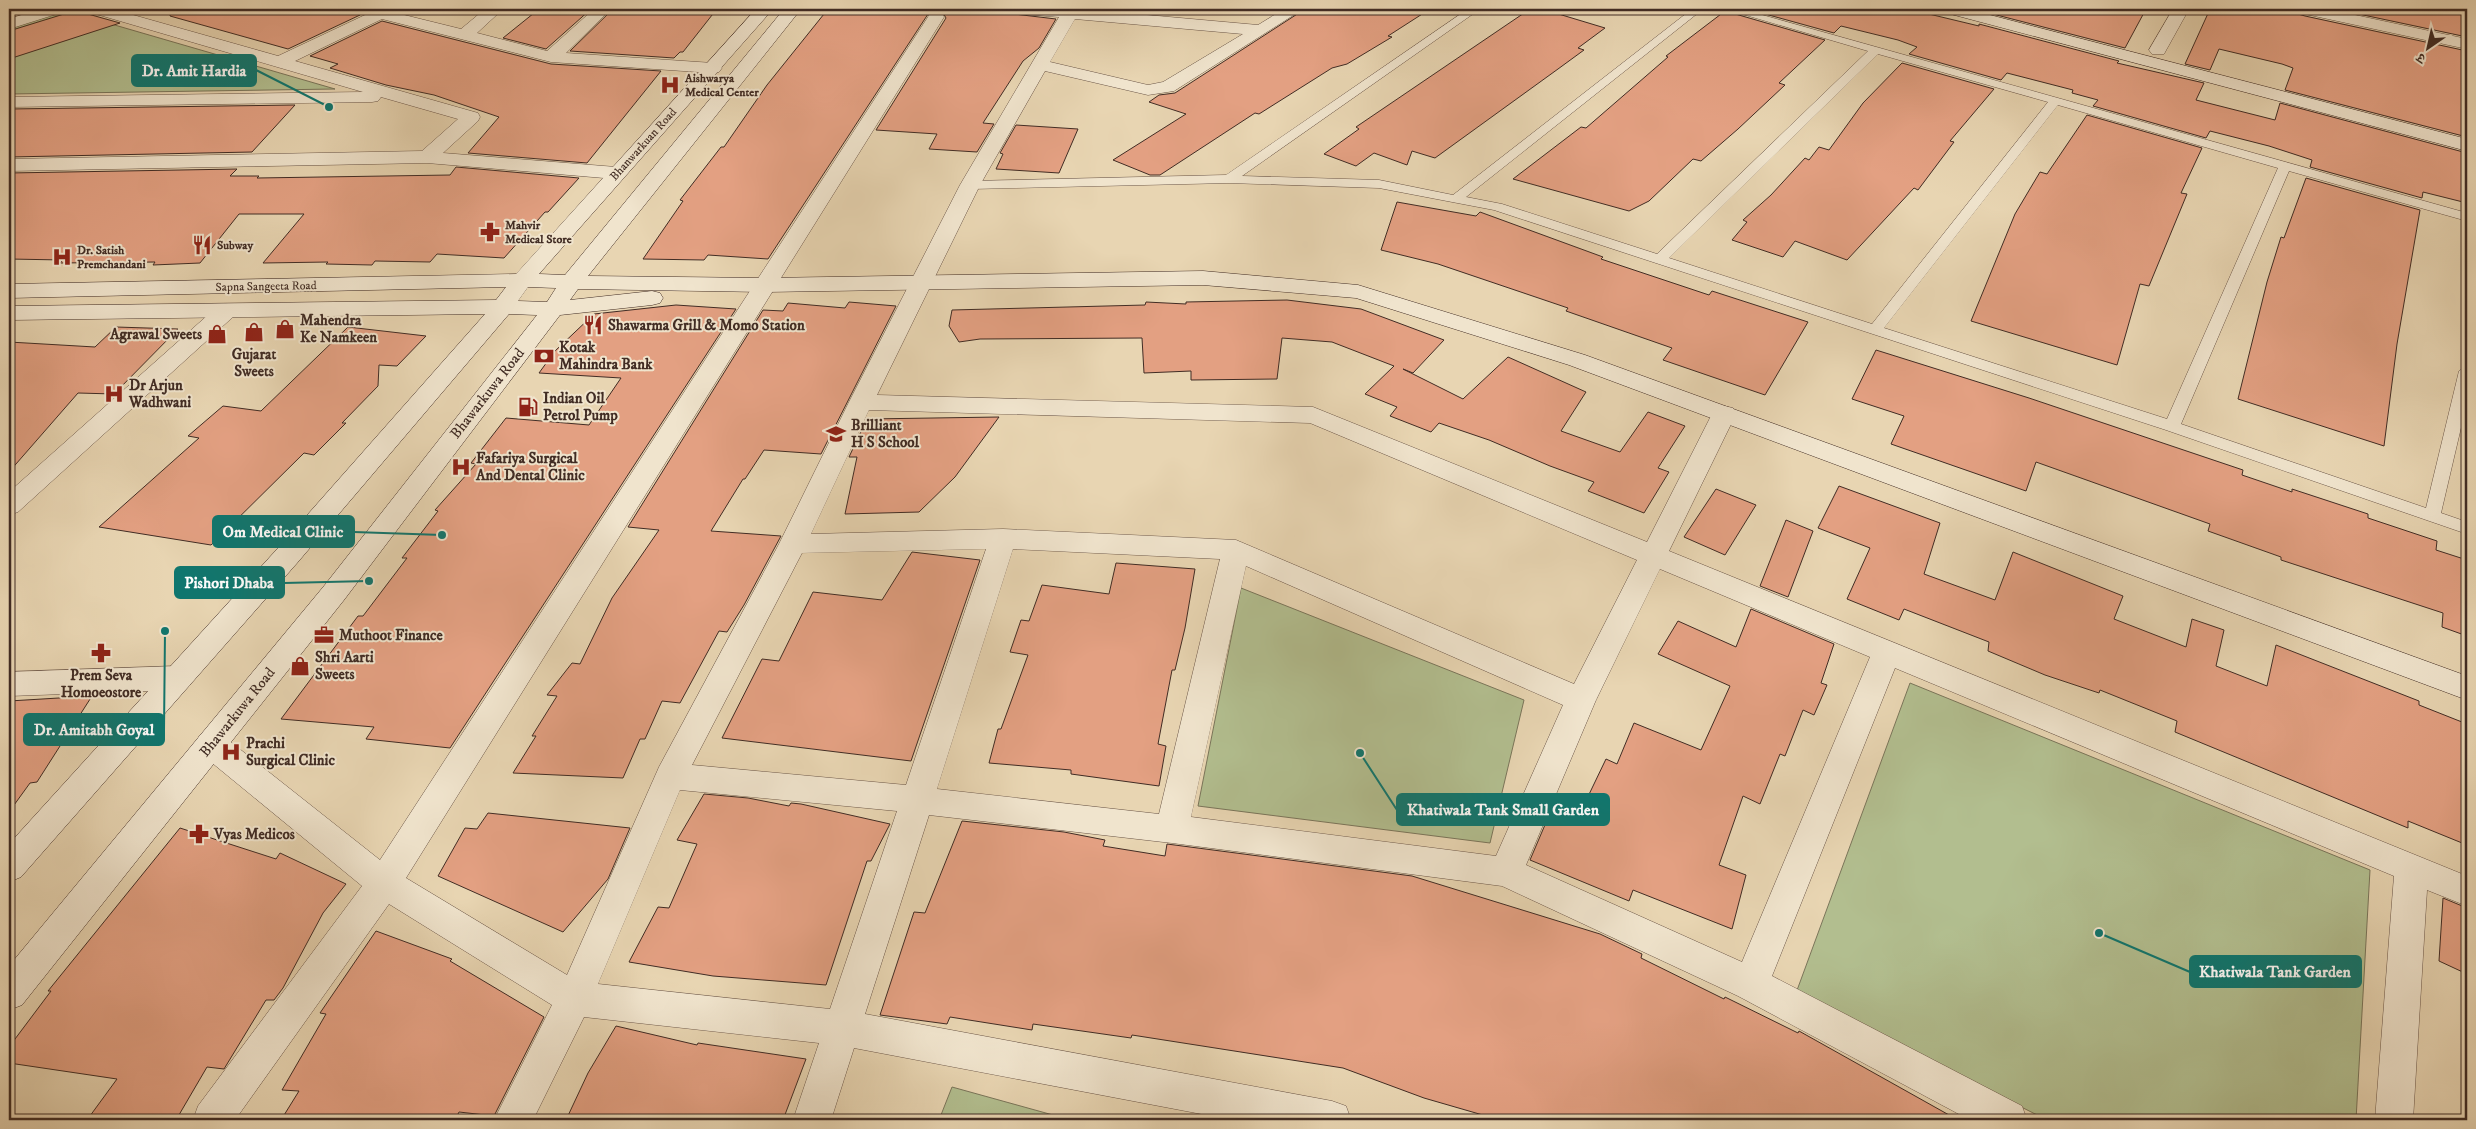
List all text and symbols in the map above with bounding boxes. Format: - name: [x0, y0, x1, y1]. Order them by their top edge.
- north arrow: [2404, 22, 2454, 72]
- text: उ: [2413, 48, 2430, 68]
- callout: Dr. Amit Hardia: [132, 55, 256, 86]
- text: Dr. Amit Hardia: [142, 61, 248, 81]
- place label: Aishwarya Medical Center: [684, 71, 759, 100]
- hospital icon: Aishwarya Medical Center: [659, 74, 681, 96]
- street label: Bhanwarkuan Road: [607, 105, 680, 184]
- place label: Mahvir Medical Store: [505, 218, 572, 247]
- pharmacy icon: Mahvir Medical Store: [479, 221, 501, 243]
- restaurant icon: Subway: [191, 234, 213, 256]
- place label: Subway: [217, 238, 253, 253]
- place label: Dr. Satish Premchandani: [77, 243, 146, 272]
- hospital icon: Dr. Satish Premchandani: [51, 246, 73, 268]
- street label: Sapna Sangeeta Road: [215, 278, 317, 295]
- place label: Mahendra Ke Namkeen: [300, 311, 377, 347]
- restaurant icon: Shawarma Grill & Momo Station: [582, 314, 604, 336]
- place label: Shawarma Grill & Momo Station: [608, 316, 805, 335]
- shop icon: Mahendra Ke Namkeen: [274, 318, 296, 340]
- shop icon: Gujarat Sweets: [243, 321, 265, 343]
- shop icon: Agrawal Sweets: [206, 323, 228, 345]
- place label: Agrawal Sweets: [109, 325, 202, 344]
- place label: Kotak Mahindra Bank: [559, 338, 653, 374]
- street label: Bhawarkuwa Road: [446, 344, 529, 442]
- place label: Gujarat Sweets: [232, 345, 276, 381]
- bank icon: Kotak Mahindra Bank: [533, 345, 555, 367]
- place label: Dr Arjun Wadhwani: [128, 376, 191, 412]
- hospital icon: Dr Arjun Wadhwani: [103, 383, 125, 405]
- place label: Indian Oil Petrol Pump: [543, 389, 618, 425]
- fuel station icon: Indian Oil Petrol Pump: [517, 396, 539, 418]
- place label: Brilliant H S School: [851, 416, 920, 452]
- school or university icon: Brilliant H S School: [825, 423, 847, 445]
- place label: Fafariya Surgical And Dental Clinic: [475, 449, 585, 485]
- hospital icon: Fafariya Surgical And Dental Clinic: [450, 456, 472, 478]
- callout: Om Medical Clinic: [213, 516, 354, 547]
- text: Om Medical Clinic: [223, 522, 344, 542]
- callout: Pishori Dhaba: [175, 567, 284, 598]
- text: Pishori Dhaba: [184, 573, 275, 593]
- office icon: Muthoot Finance: [313, 624, 335, 646]
- place label: Muthoot Finance: [339, 626, 443, 645]
- pharmacy icon: Prem Seva Homoeostore: [90, 642, 112, 664]
- place label: Shri Aarti Sweets: [315, 648, 374, 684]
- shop icon: Shri Aarti Sweets: [289, 655, 311, 677]
- street label: Bhawarkuwa Road: [195, 663, 280, 761]
- place label: Prem Seva Homoeostore: [61, 666, 142, 702]
- callout: Dr. Amitabh Goyal: [24, 714, 164, 745]
- text: Dr. Amitabh Goyal: [34, 720, 155, 740]
- place label: Prachi Surgical Clinic: [246, 734, 335, 770]
- hospital icon: Prachi Surgical Clinic: [220, 741, 242, 763]
- callout: Khatiwala Tank Small Garden: [1397, 794, 1609, 825]
- text: Khatiwala Tank Small Garden: [1407, 800, 1600, 820]
- pharmacy icon: Vyas Medicos: [188, 823, 210, 845]
- place label: Vyas Medicos: [213, 825, 295, 844]
- callout: Khatiwala Tank Garden: [2190, 956, 2361, 987]
- text: Khatiwala Tank Garden: [2199, 962, 2352, 982]

